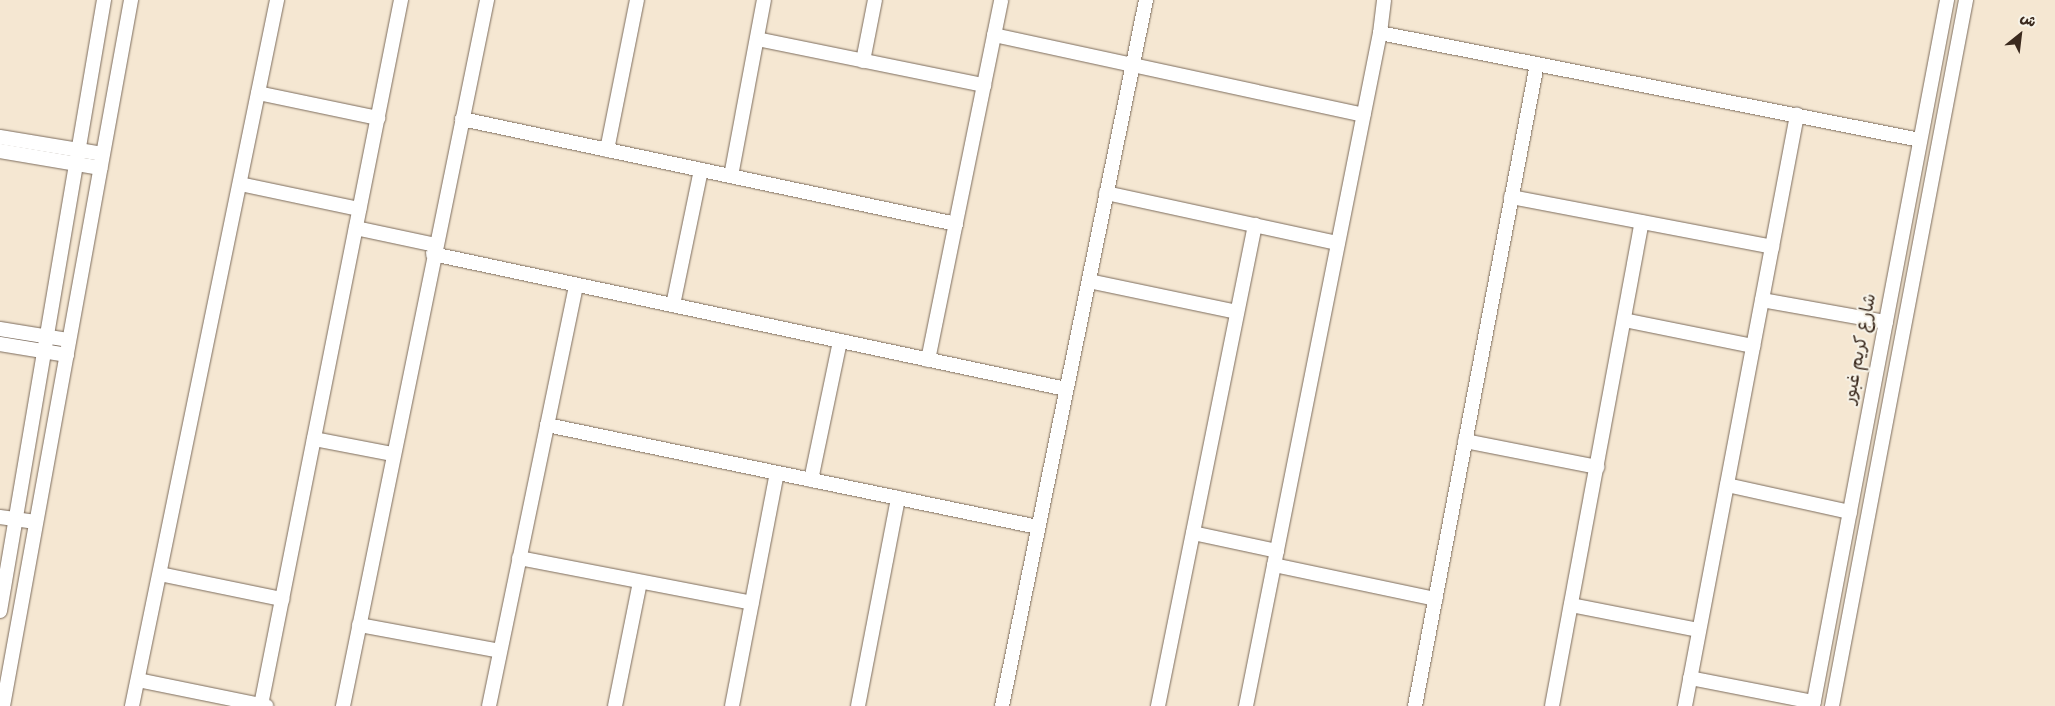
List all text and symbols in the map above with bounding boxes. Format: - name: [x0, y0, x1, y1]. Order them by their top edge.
- north arrow: [1995, 10, 2045, 60]
- text: ش: [2017, 10, 2038, 33]
- street label: شارع كريم غبور: [1841, 292, 1883, 406]

